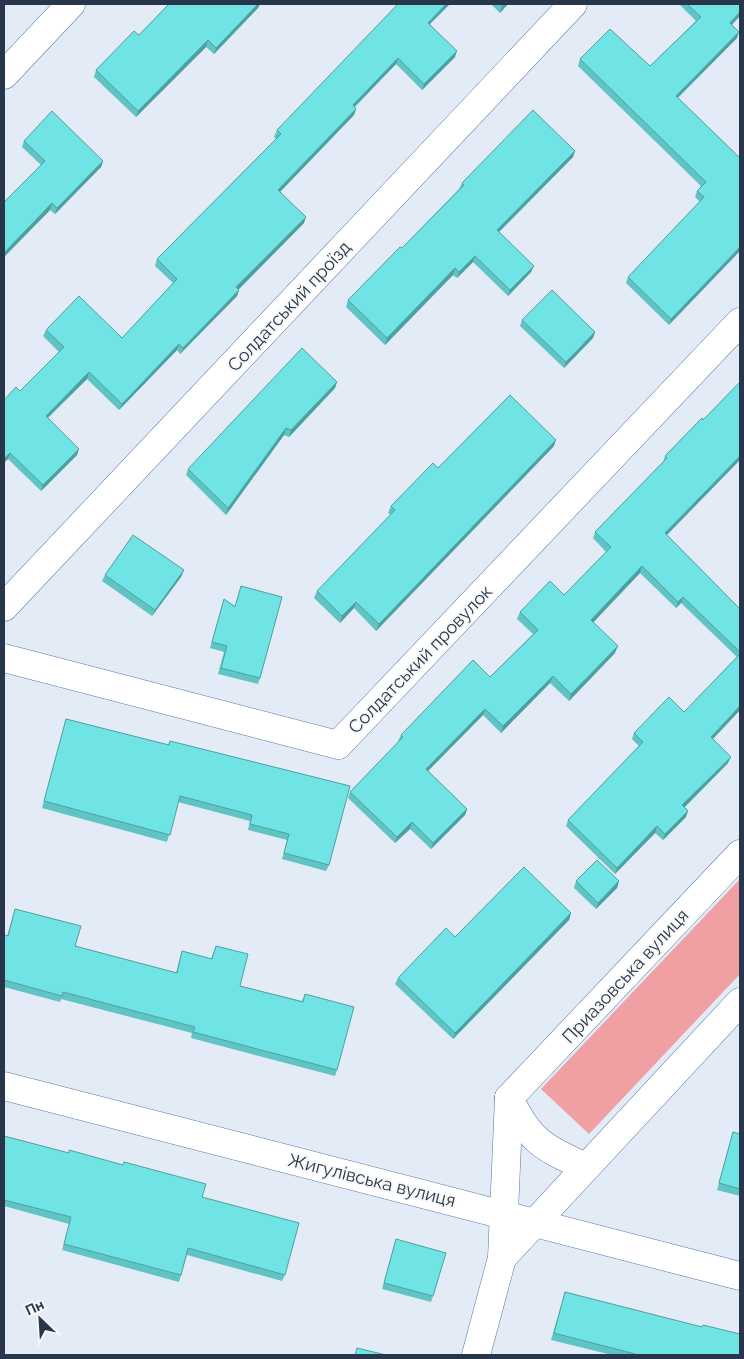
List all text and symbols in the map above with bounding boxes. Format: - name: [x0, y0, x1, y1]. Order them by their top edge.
- street label: Солдатський проїзд: [223, 236, 355, 376]
- street label: Солдатський провулок: [344, 581, 496, 737]
- street label: Приазовська вулиця: [557, 905, 693, 1047]
- street label: Жигулівська вулиця: [286, 1149, 458, 1211]
- north arrow: [15, 1294, 65, 1344]
- text: Пн: [23, 1296, 46, 1318]

